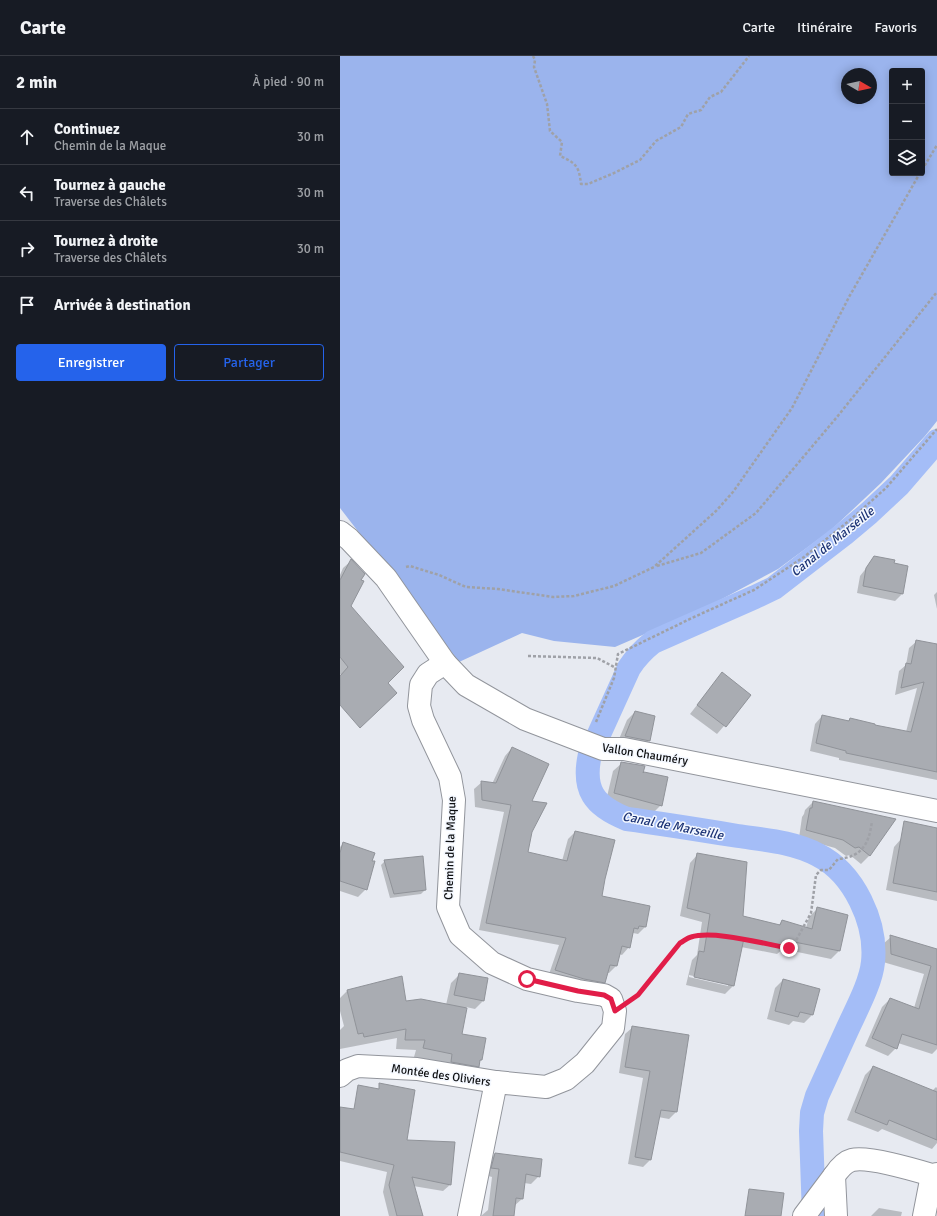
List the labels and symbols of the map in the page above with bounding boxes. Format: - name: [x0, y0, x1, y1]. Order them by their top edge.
- north arrow: [841, 68, 877, 104]
- water label: Canal de Marseille: [788, 502, 879, 580]
- street label: Vallon Chauméry: [601, 740, 689, 769]
- street label: Chemin de la Maque: [441, 796, 460, 900]
- water label: Canal de Marseille: [621, 808, 726, 844]
- route end: [780, 939, 798, 957]
- route start: [518, 970, 536, 988]
- street label: Montée des Oliviers: [390, 1061, 492, 1090]

